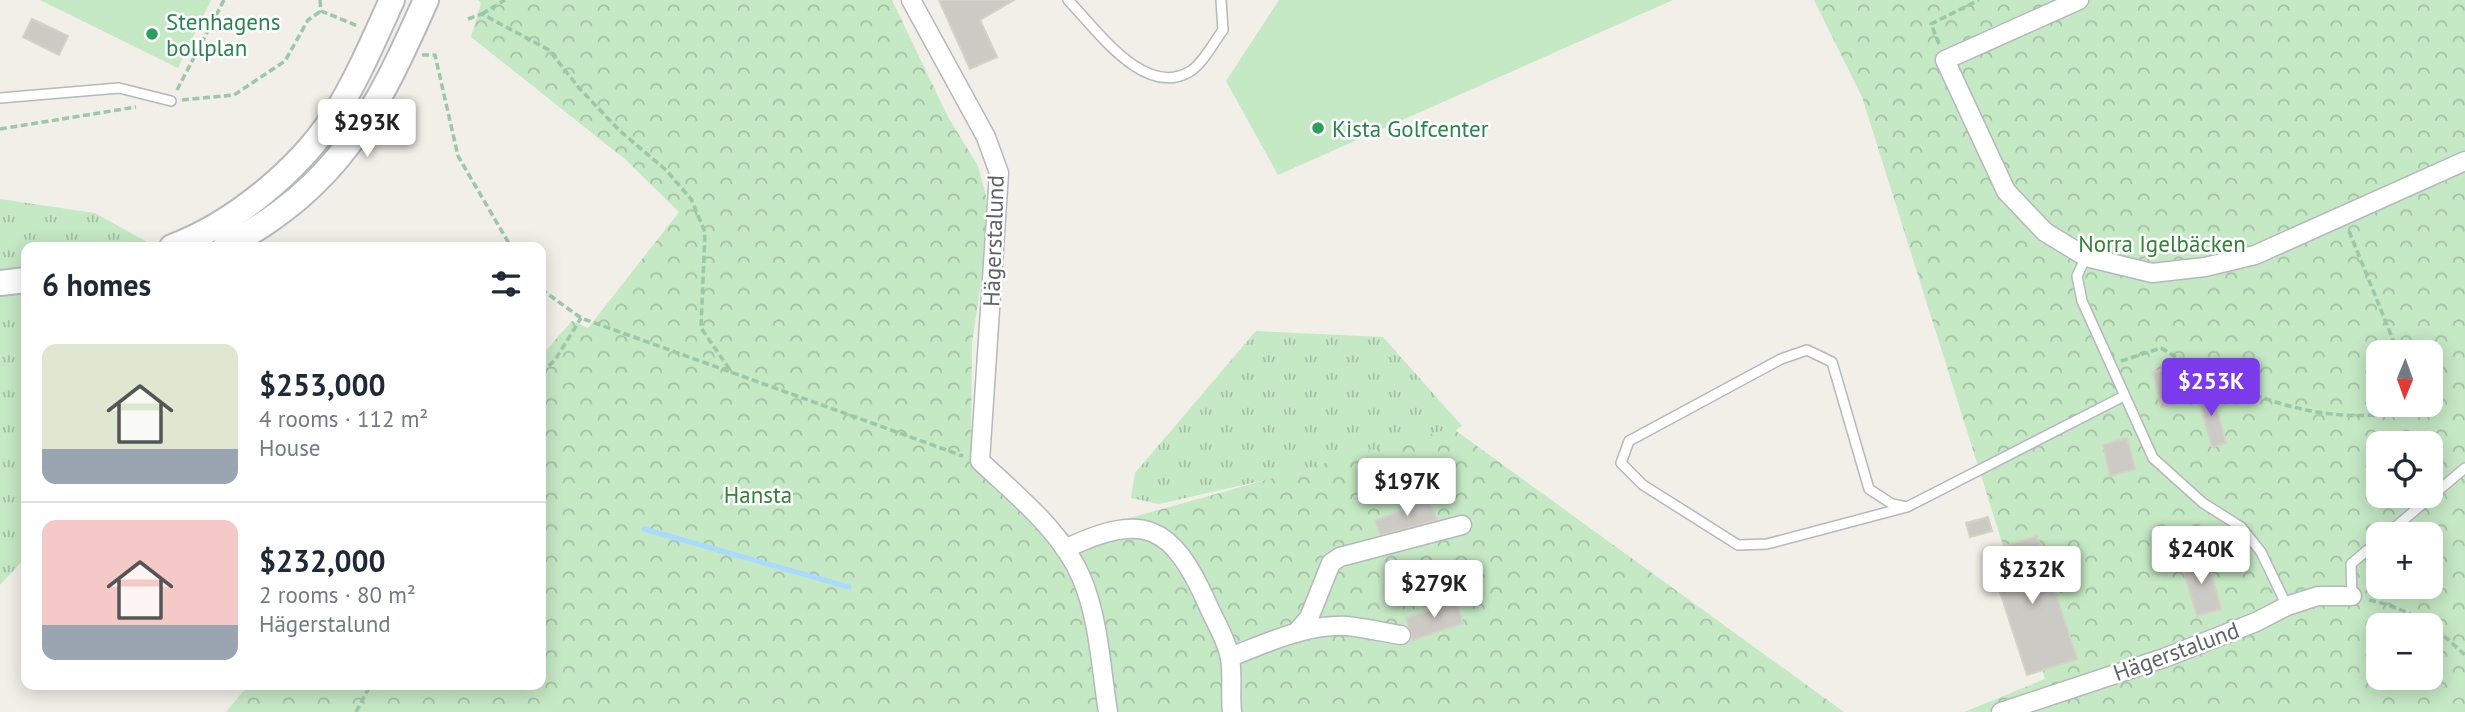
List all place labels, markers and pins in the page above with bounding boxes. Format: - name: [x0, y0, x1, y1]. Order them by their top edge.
- place label: Stenhagens bollplan: [166, 7, 280, 62]
- marker: Stenhagens bollplan: [144, 26, 160, 42]
- pin: $293K: [318, 100, 416, 159]
- place label: Kista Golfcenter: [1332, 114, 1489, 143]
- marker: Kista Golfcenter: [1310, 120, 1326, 136]
- pin: $253K: [2162, 358, 2260, 418]
- pin: $197K: [1358, 458, 1456, 518]
- pin: $240K: [2152, 526, 2250, 586]
- pin: $232K: [1983, 546, 2081, 606]
- pin: $279K: [1385, 560, 1483, 620]

